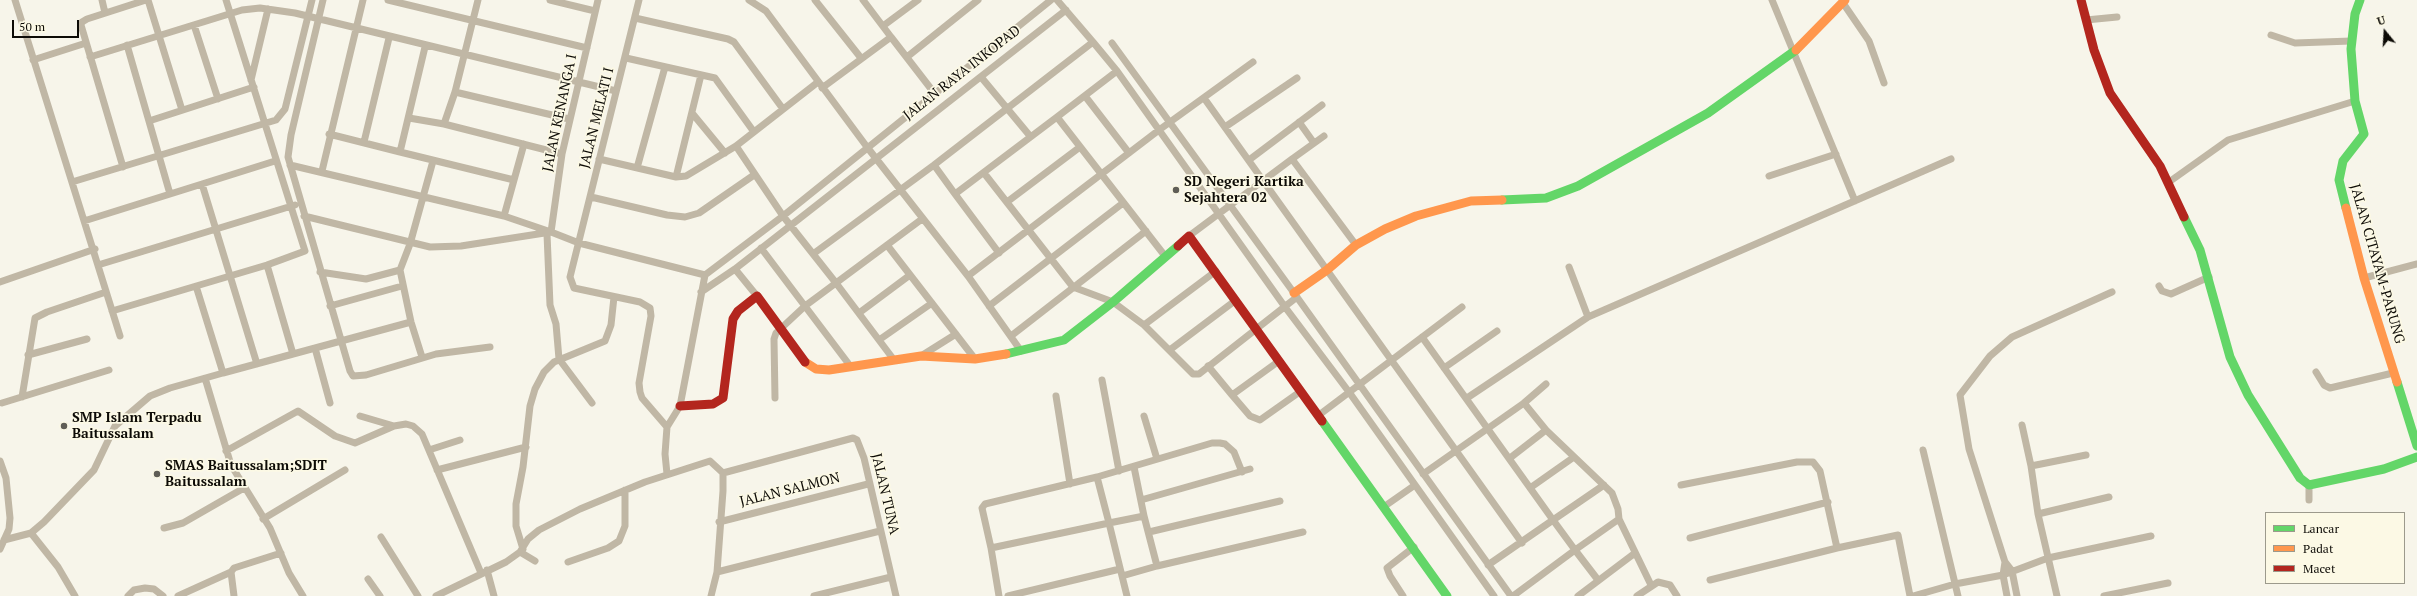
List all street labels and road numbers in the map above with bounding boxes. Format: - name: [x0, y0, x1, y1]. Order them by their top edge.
- street label: JALAN RAYA INKOPAD: [900, 22, 1024, 124]
- street label: JALAN KENANGA I: [539, 53, 581, 173]
- street label: JALAN MELATI I: [576, 66, 618, 170]
- street label: JALAN CITAYAM-PARUNG: [2346, 182, 2408, 346]
- street label: JALAN TUNA: [867, 452, 903, 536]
- street label: JALAN SALMON: [738, 469, 842, 511]

